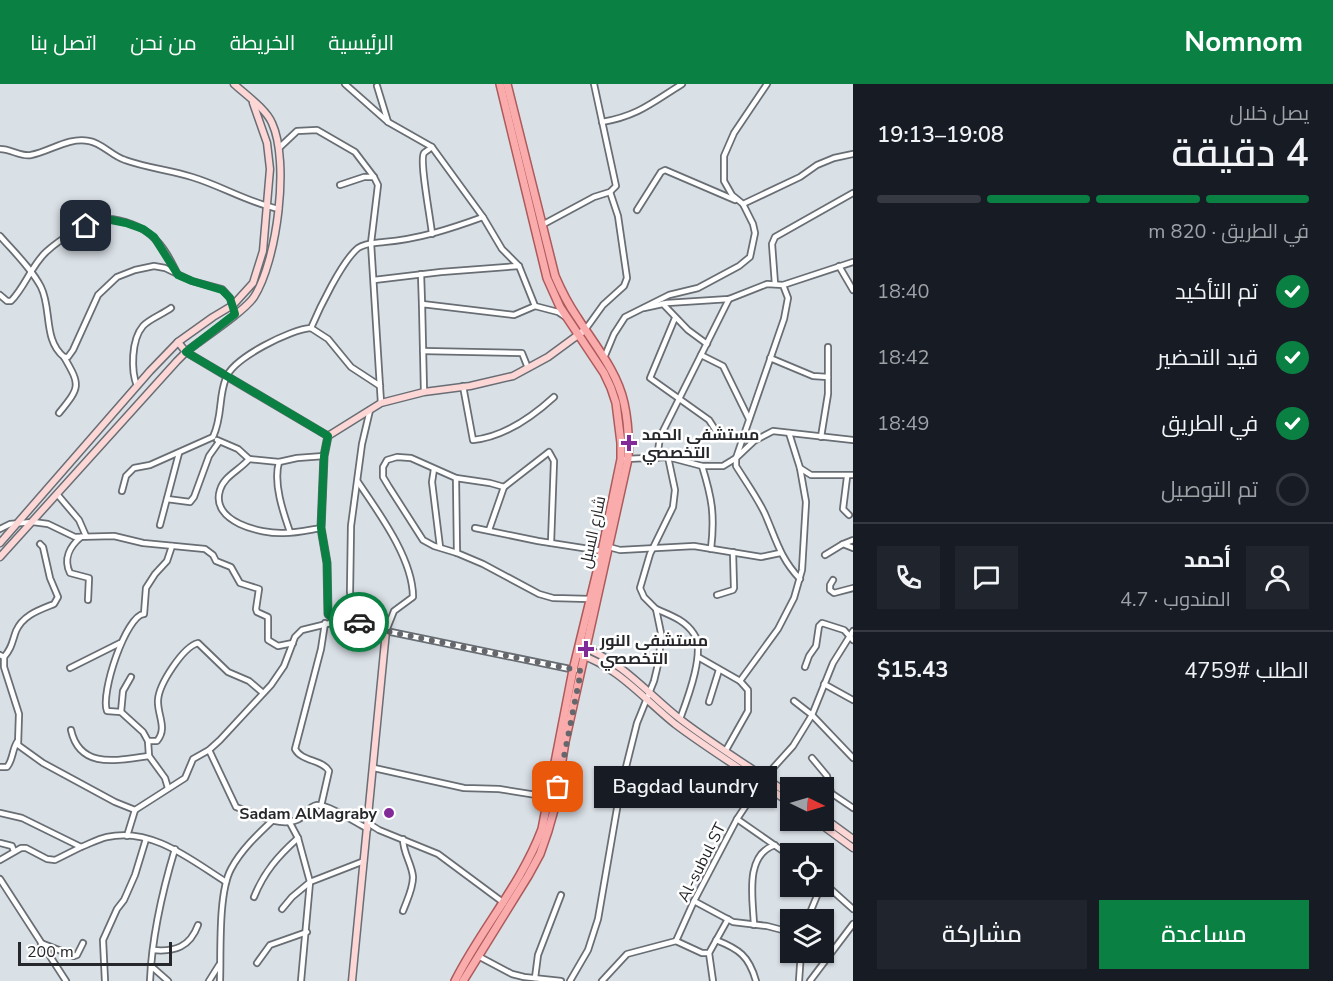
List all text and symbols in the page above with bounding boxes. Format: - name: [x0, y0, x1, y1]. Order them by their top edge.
- text: Nomnom: [1184, 23, 1303, 61]
- text: اتصل بنا: [30, 29, 97, 57]
- text: من نحن: [130, 29, 197, 57]
- text: الخريطة: [230, 29, 295, 57]
- text: الرئيسية: [328, 29, 394, 57]
- text: يصل خلال: [1230, 100, 1309, 127]
- text: 19:08–19:13: [877, 120, 1004, 150]
- text: 4 دقيقة: [1171, 127, 1309, 180]
- pin: [60, 200, 111, 251]
- icon: home: [69, 209, 102, 242]
- text: في الطريق · 820 m: [1148, 218, 1309, 245]
- icon: check: [1276, 275, 1309, 308]
- text: تم التأكيد: [1175, 277, 1258, 307]
- text: 18:40: [877, 278, 930, 305]
- icon: check: [1276, 341, 1309, 374]
- text: قيد التحضير: [1157, 343, 1258, 373]
- text: 18:42: [877, 344, 930, 371]
- icon: check: [1276, 407, 1309, 440]
- text: في الطريق: [1162, 409, 1258, 439]
- text: 18:49: [877, 410, 930, 437]
- place label: مستشفى الحمد التخصصي: [642, 424, 759, 465]
- marker: مستشفى الحمد التخصصي: [620, 434, 638, 452]
- text: تم التوصيل: [1161, 475, 1258, 505]
- street label: شارع السبل: [575, 494, 611, 570]
- text: أحمد: [1184, 545, 1231, 575]
- button: phone: [877, 546, 940, 609]
- button: chat: [955, 546, 1018, 609]
- button: person: [1246, 546, 1309, 609]
- text: المندوب · 4.7: [1120, 586, 1231, 613]
- courier: [329, 592, 389, 652]
- icon: car: [343, 606, 376, 639]
- place label: مستشفى النور التخصصي: [599, 630, 708, 671]
- marker: مستشفى النور التخصصي: [577, 640, 595, 658]
- text: $15.43: [877, 655, 948, 685]
- text: الطلب #4759: [1184, 656, 1309, 686]
- pin: [532, 761, 583, 812]
- callout: Bagdad laundry: [594, 766, 777, 808]
- icon: bag: [541, 770, 574, 803]
- text: Bagdad laundry: [613, 773, 758, 800]
- north arrow: [780, 777, 834, 831]
- map controls: [780, 777, 834, 963]
- place label: Sadam AlMagraby: [239, 803, 378, 825]
- marker: Sadam AlMagraby: [382, 806, 396, 820]
- street label: Al-subul ST: [673, 819, 731, 906]
- button: locate: [780, 843, 834, 897]
- button: مشاركة: [877, 900, 1087, 969]
- button: مساعدة: [1099, 900, 1309, 969]
- button: layers: [780, 909, 834, 963]
- scale bar: [18, 939, 172, 966]
- text: 200 m: [27, 941, 74, 963]

